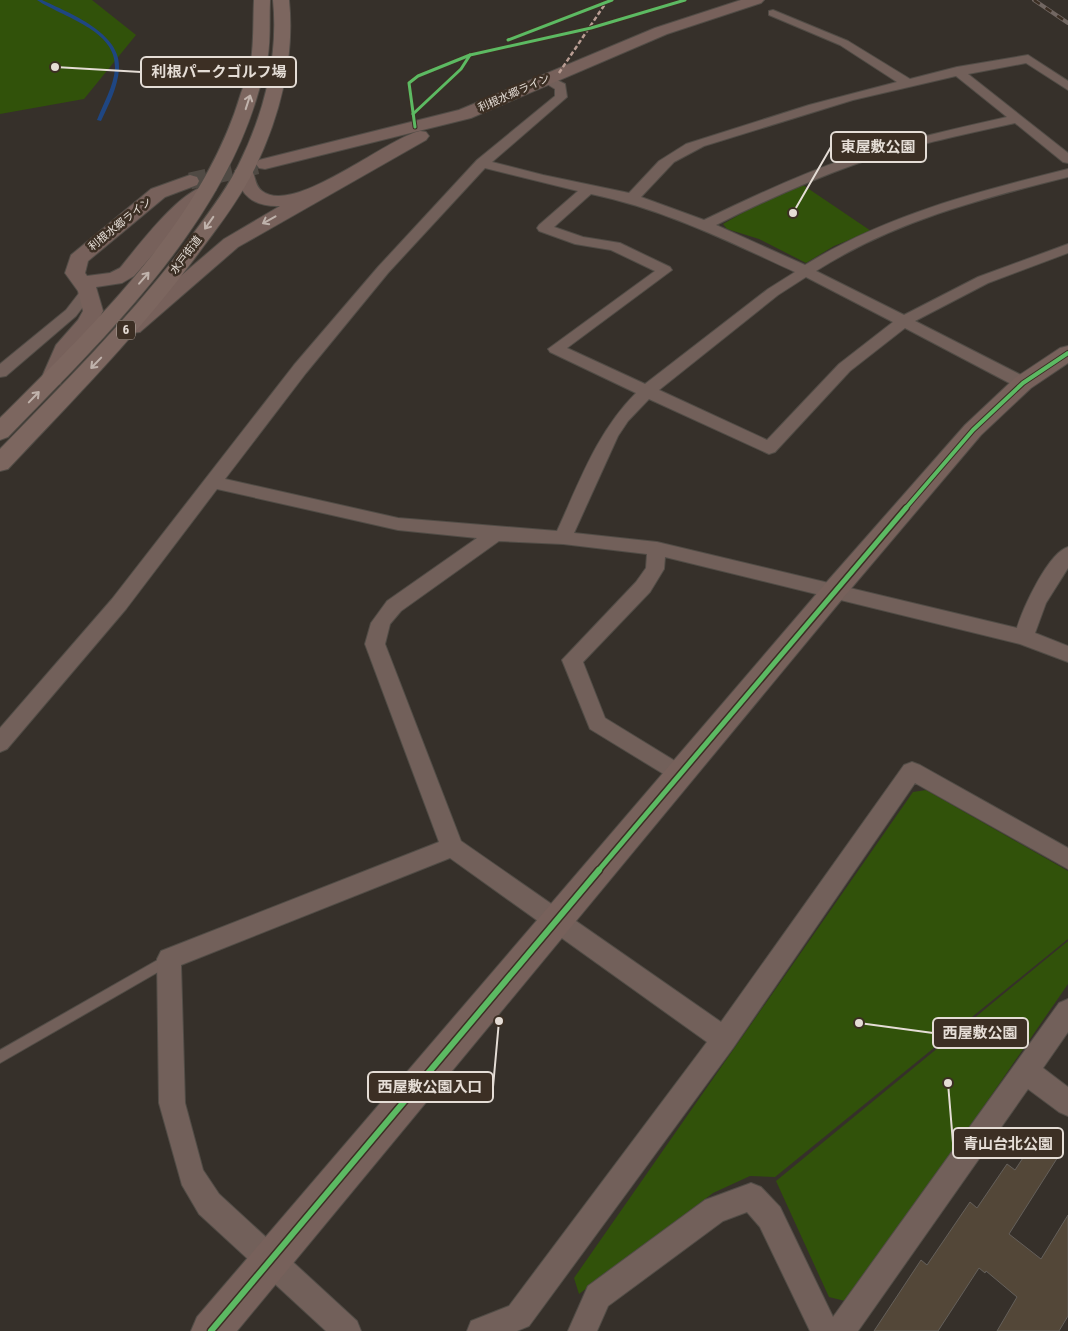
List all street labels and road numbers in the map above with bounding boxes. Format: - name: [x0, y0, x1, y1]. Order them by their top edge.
- street label: 利根水郷ライン: [476, 71, 552, 115]
- street label: 利根水郷ライン: [86, 195, 154, 253]
- street label: 水戸街道: [168, 234, 204, 276]
- road number: 6: [117, 320, 135, 340]

